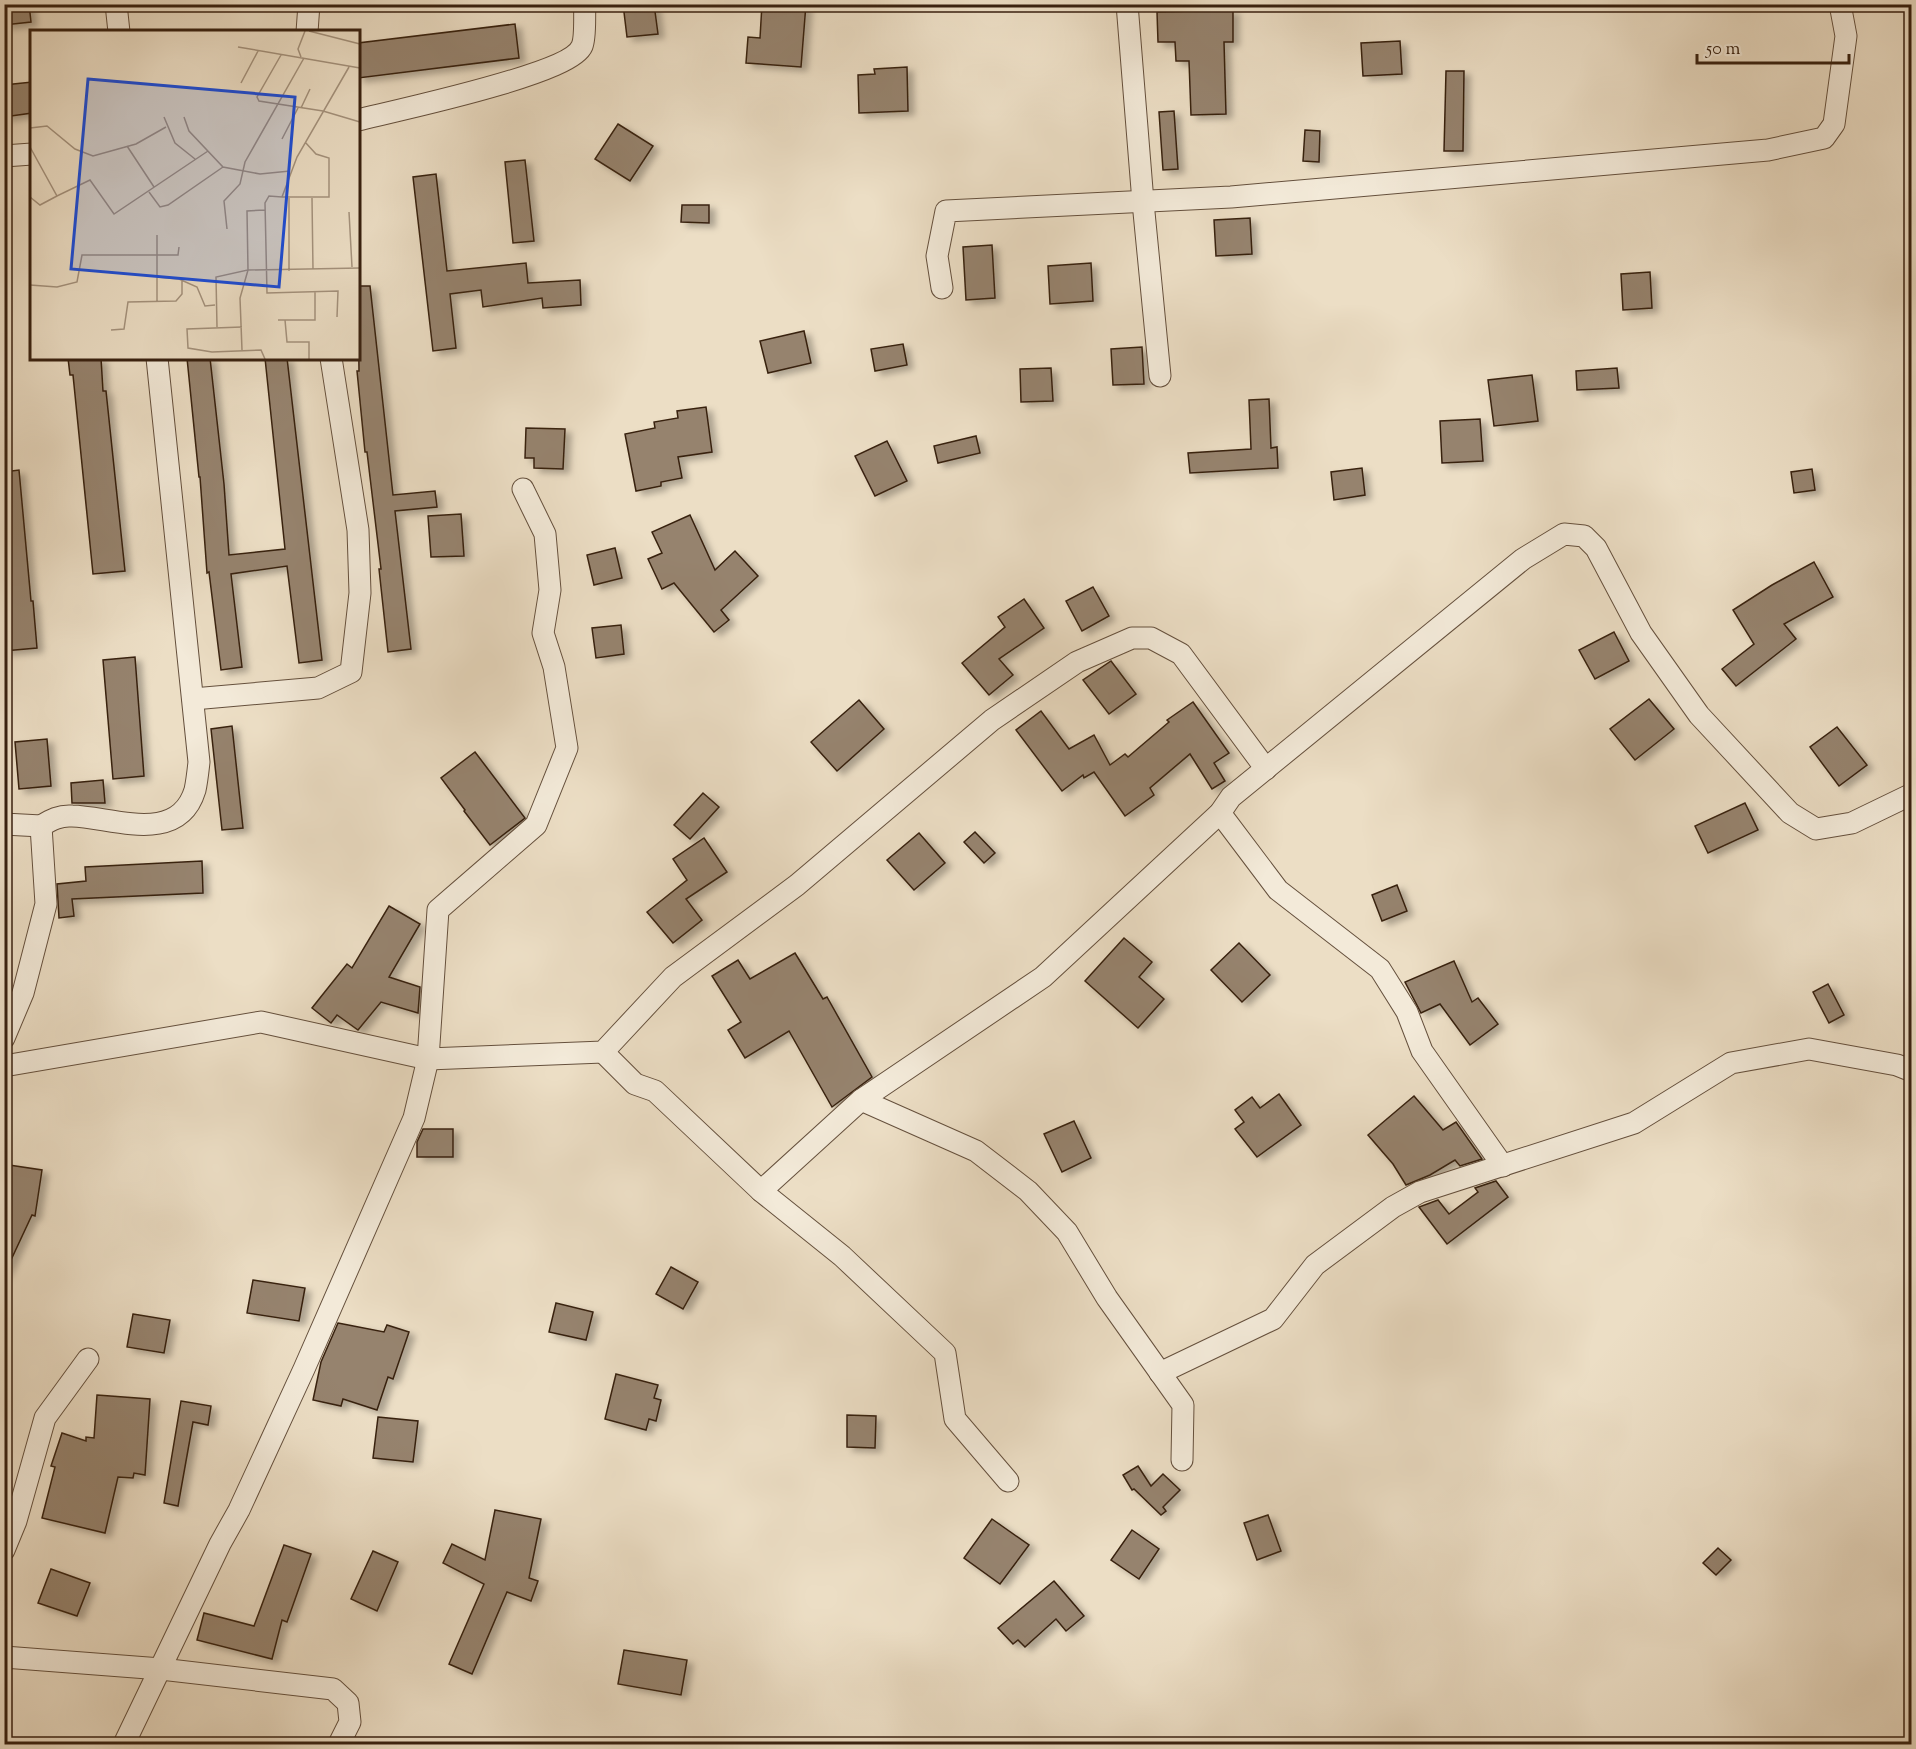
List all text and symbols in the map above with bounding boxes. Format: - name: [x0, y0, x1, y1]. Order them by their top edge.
- scale bar: [1697, 27, 1848, 65]
- inset map: [30, 30, 360, 360]
- text: 50 m: [1705, 37, 1741, 63]

